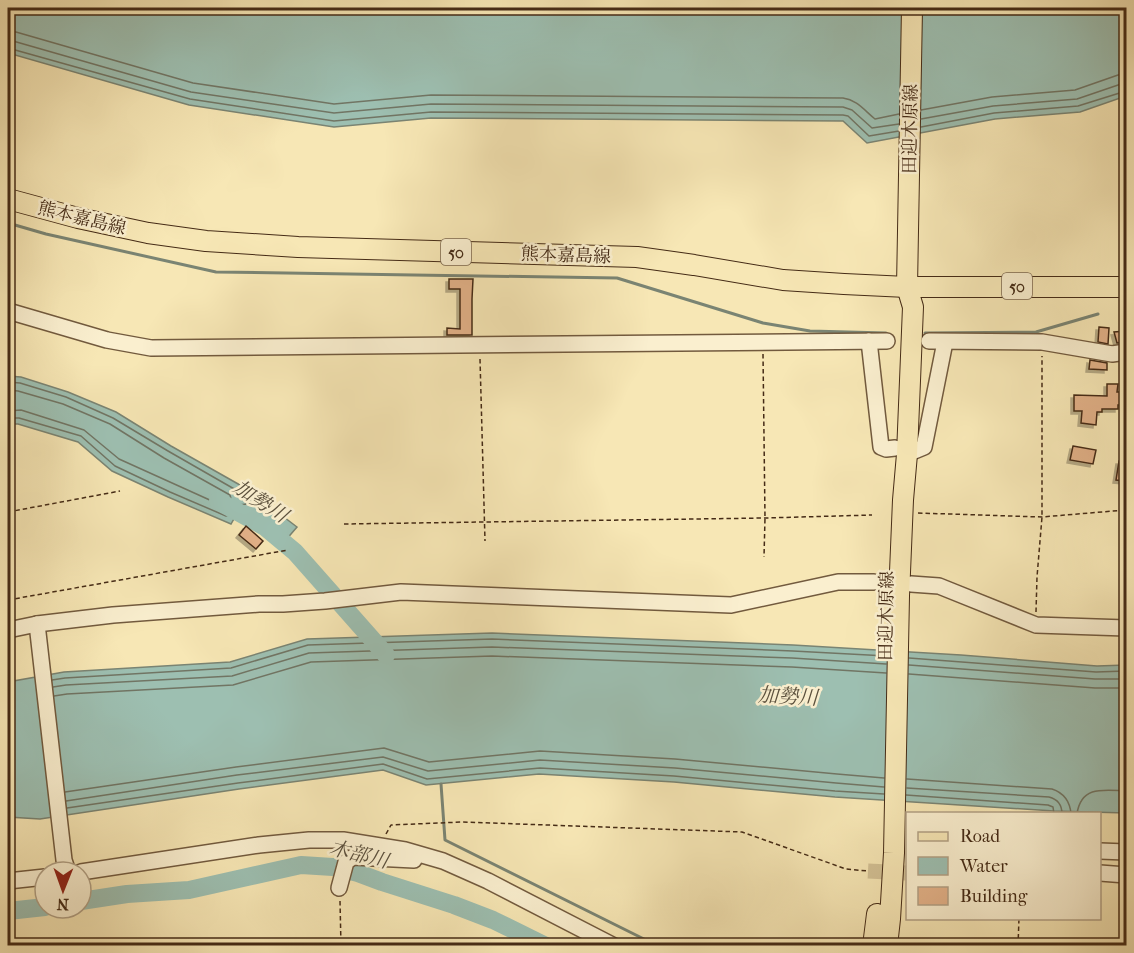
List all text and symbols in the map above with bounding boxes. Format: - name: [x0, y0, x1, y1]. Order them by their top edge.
- street label: 田迎木原線: [899, 84, 922, 174]
- street label: 熊本嘉島線: [36, 197, 128, 240]
- road number: 50: [441, 239, 471, 265]
- street label: 熊本嘉島線: [521, 243, 611, 268]
- road number: 50: [1002, 273, 1032, 299]
- water label: 加勢川: [229, 475, 294, 528]
- street label: 田迎木原線: [875, 571, 898, 661]
- water label: 加勢川: [757, 683, 821, 710]
- legend: [906, 812, 1101, 920]
- text: Road: [960, 826, 1000, 847]
- water label: 木部川: [327, 836, 393, 873]
- text: Water: [959, 856, 1008, 877]
- north arrow: [33, 860, 93, 920]
- text: Building: [960, 886, 1028, 907]
- text: N: [56, 895, 69, 914]

